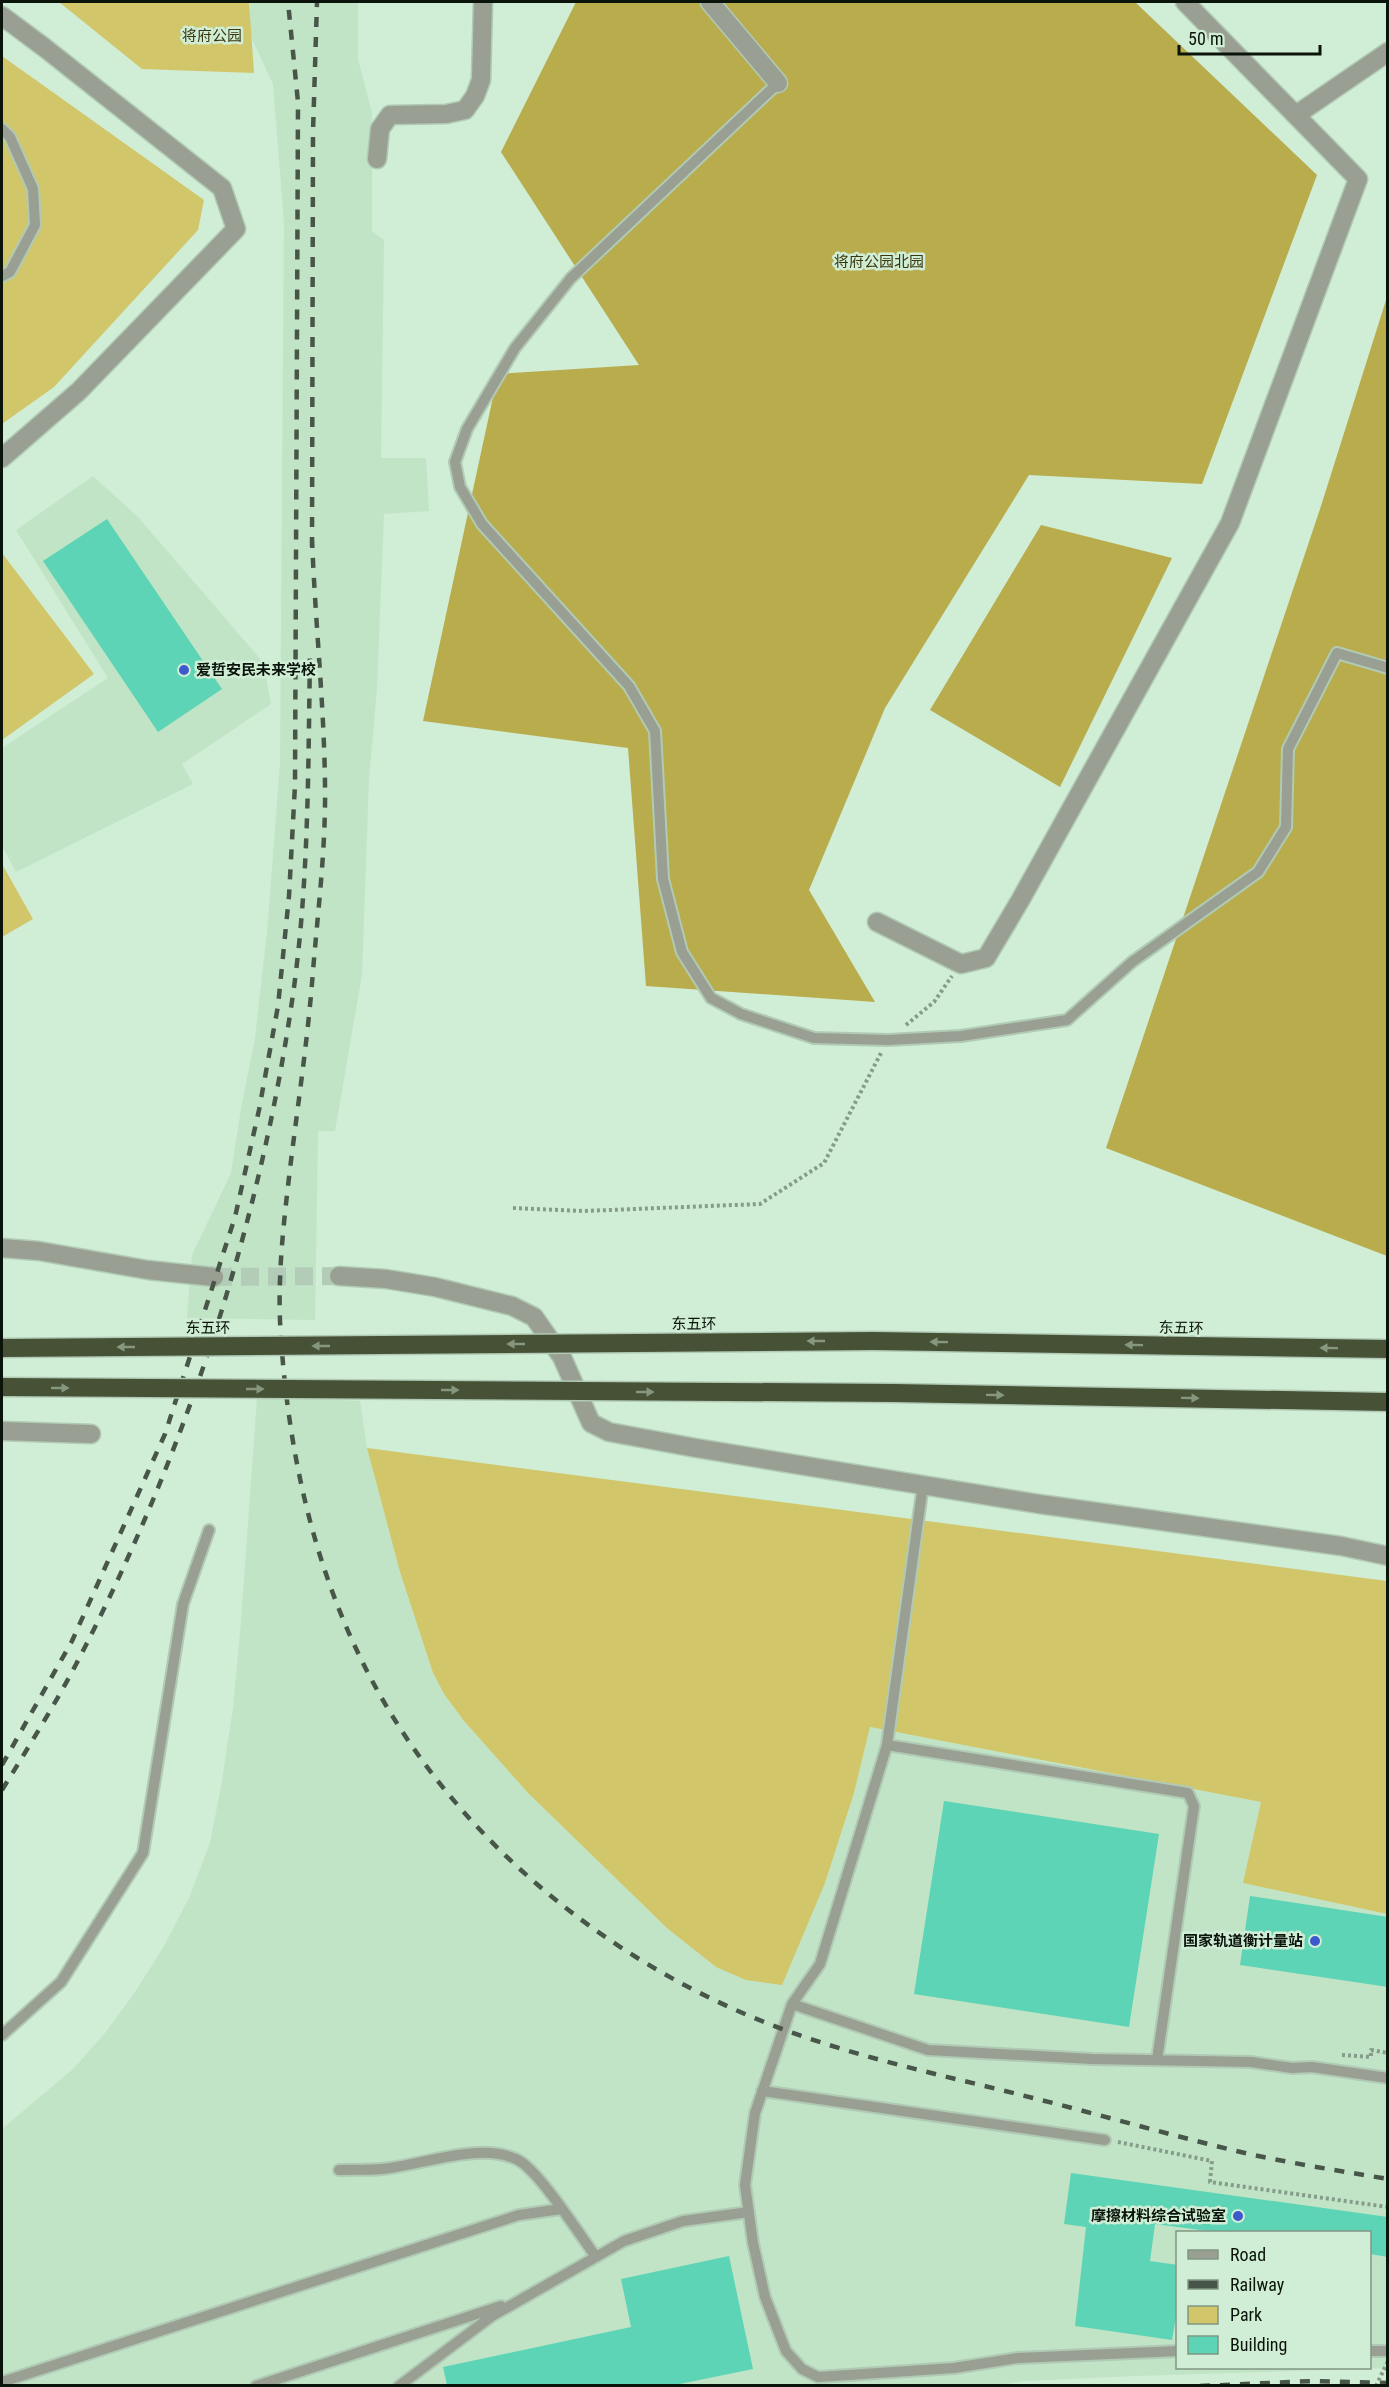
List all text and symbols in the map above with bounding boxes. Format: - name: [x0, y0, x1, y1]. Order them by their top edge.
- scale bar: [1179, 18, 1320, 56]
- park label: 将府公园: [182, 27, 242, 45]
- text: 50 m: [1188, 28, 1223, 49]
- park label: 将府公园北园: [834, 253, 924, 271]
- place label: 爱哲安民未来学校: [196, 661, 316, 679]
- marker: 爱哲安民未来学校: [177, 663, 191, 677]
- street label: 东五环: [671, 1315, 717, 1333]
- street label: 东五环: [185, 1319, 231, 1337]
- street label: 东五环: [1158, 1319, 1204, 1337]
- one-way arrow: [806, 1336, 825, 1346]
- one-way arrow: [930, 1337, 949, 1347]
- one-way arrow: [506, 1339, 525, 1349]
- one-way arrow: [1125, 1340, 1144, 1350]
- one-way arrow: [311, 1341, 330, 1350]
- one-way arrow: [116, 1342, 135, 1352]
- one-way arrow: [1320, 1343, 1339, 1353]
- one-way arrow: [50, 1383, 69, 1393]
- one-way arrow: [245, 1384, 264, 1394]
- one-way arrow: [440, 1385, 459, 1395]
- one-way arrow: [635, 1387, 654, 1396]
- one-way arrow: [985, 1390, 1004, 1400]
- one-way arrow: [1180, 1394, 1199, 1403]
- place label: 国家轨道衡计量站: [1183, 1932, 1303, 1950]
- marker: 国家轨道衡计量站: [1308, 1934, 1322, 1948]
- place label: 摩擦材料综合试验室: [1091, 2207, 1226, 2225]
- marker: 摩擦材料综合试验室: [1231, 2209, 1245, 2223]
- legend: [1176, 2231, 1371, 2369]
- text: Road: [1230, 2244, 1266, 2265]
- text: Railway: [1230, 2274, 1285, 2295]
- text: Park: [1230, 2304, 1262, 2325]
- text: Building: [1230, 2334, 1287, 2355]

